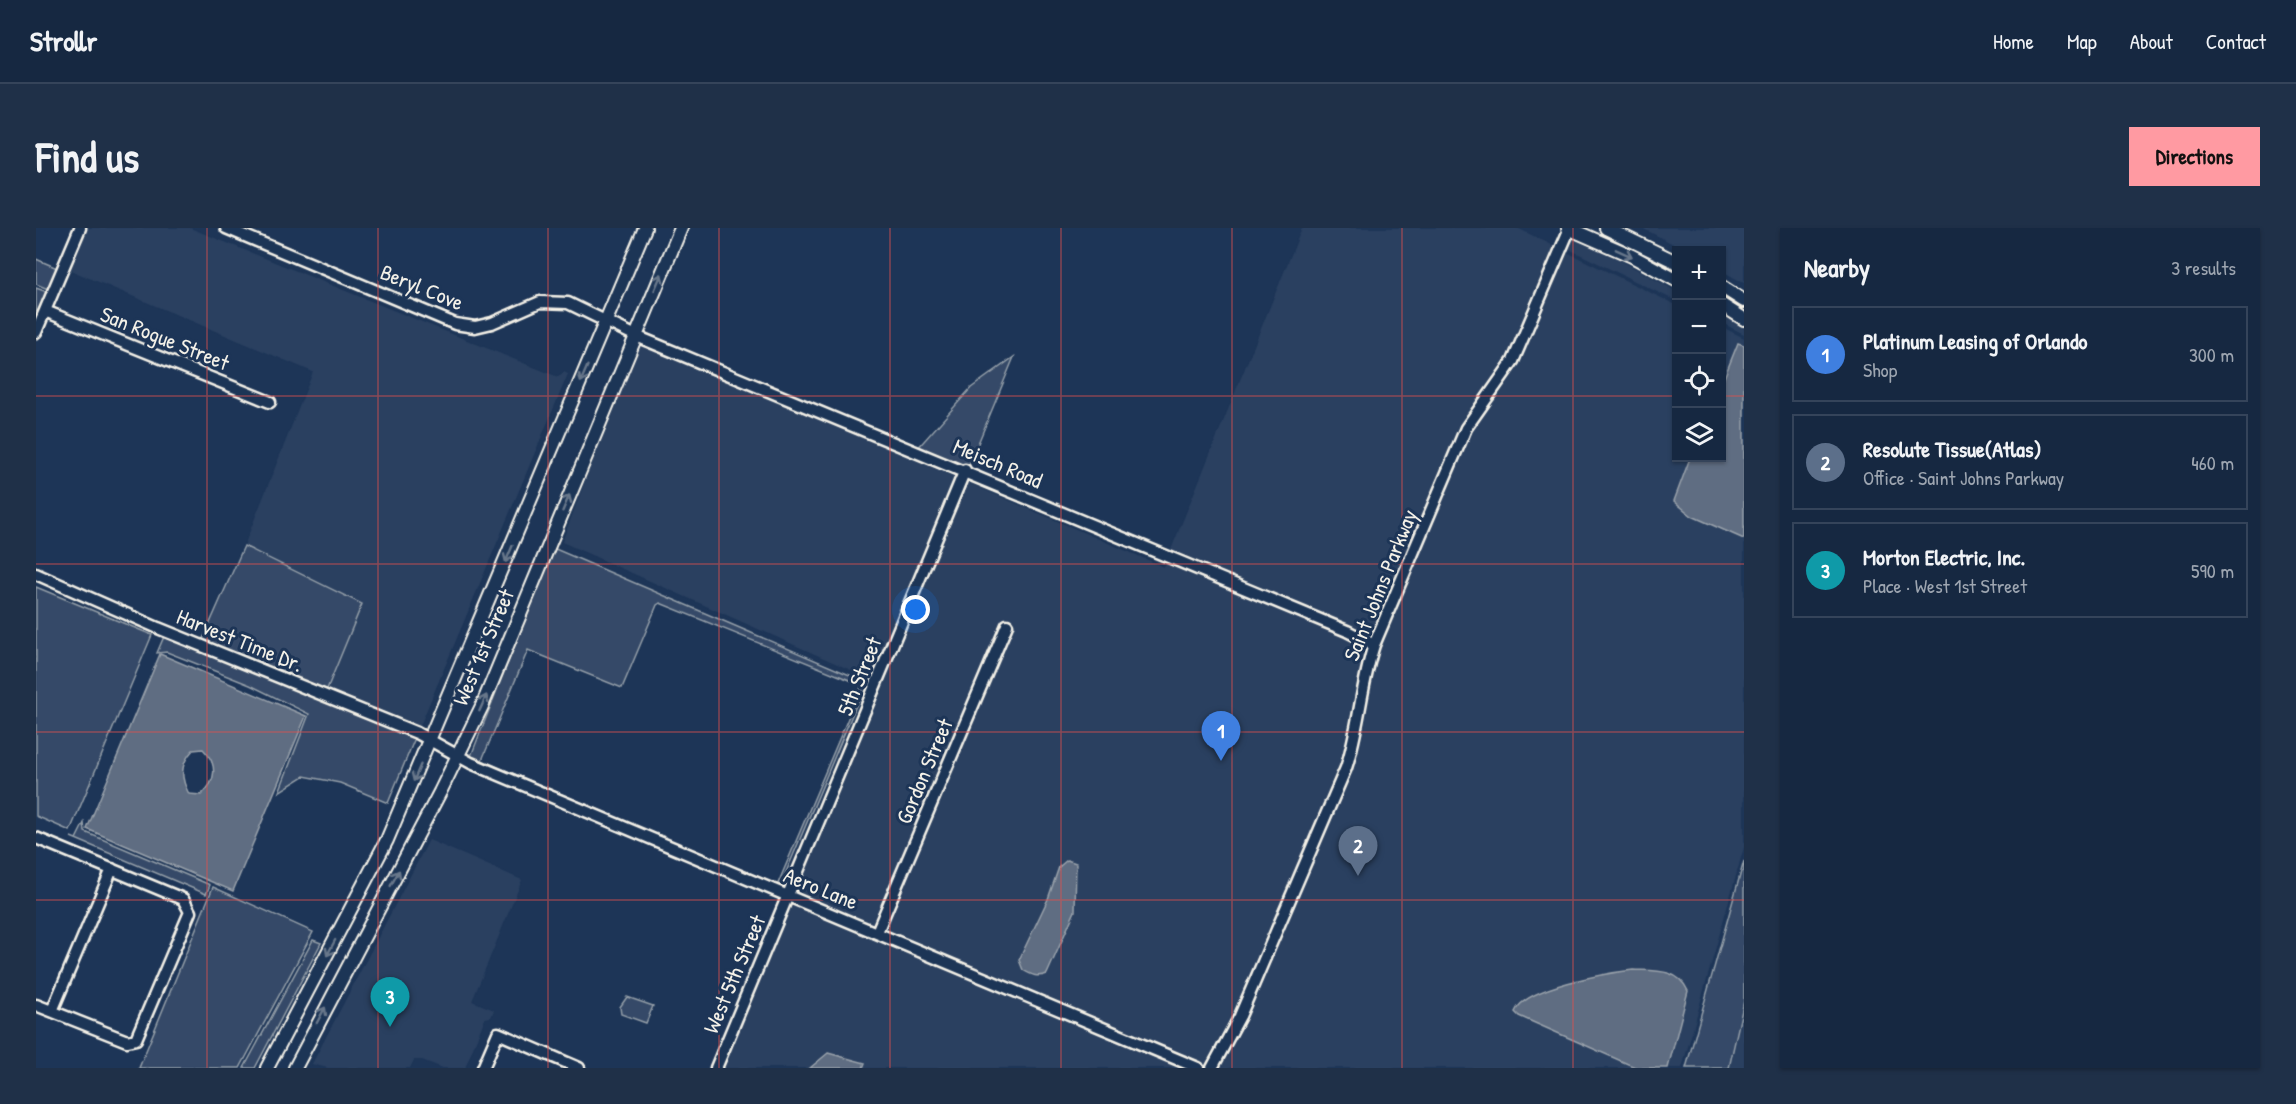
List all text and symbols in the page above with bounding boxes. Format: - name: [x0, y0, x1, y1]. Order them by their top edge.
- text: Strollr: [30, 22, 97, 60]
- text: Home: [1993, 27, 2034, 56]
- text: Map: [2067, 27, 2097, 56]
- text: About: [2130, 27, 2173, 56]
- text: Contact: [2206, 27, 2266, 56]
- button: Directions: [2129, 127, 2260, 186]
- text: Find us: [36, 128, 139, 185]
- map controls: [1672, 246, 1726, 462]
- button: +: [1672, 246, 1726, 300]
- one-way arrow: [1614, 247, 1632, 259]
- text: Nearby: [1804, 250, 1870, 285]
- text: 3 results: [2171, 254, 2236, 281]
- street label: Beryl Cove: [376, 257, 468, 317]
- one-way arrow: [654, 273, 665, 291]
- street label: San Rogue Street: [96, 299, 234, 378]
- button: −: [1672, 300, 1726, 354]
- text: Platinum Leasing of Orlando: [1863, 326, 2087, 356]
- text: 1: [1822, 341, 1829, 368]
- text: 300 m: [2189, 341, 2234, 368]
- button: locate: [1672, 354, 1726, 408]
- text: Shop: [1863, 356, 1897, 383]
- one-way arrow: [578, 365, 589, 383]
- button: layers: [1672, 408, 1726, 462]
- street label: Meisch Road: [949, 431, 1048, 495]
- text: Resolute Tissue(Atlas): [1863, 434, 2041, 464]
- text: 2: [1821, 449, 1830, 476]
- text: 460 m: [2191, 449, 2234, 476]
- text: Office · Saint Johns Parkway: [1863, 464, 2064, 491]
- one-way arrow: [561, 495, 572, 513]
- street label: Saint Johns Parkway: [1336, 505, 1424, 665]
- text: Morton Electric, Inc.: [1863, 542, 2025, 572]
- one-way arrow: [503, 545, 514, 563]
- text: 3: [1821, 557, 1830, 584]
- text: 590 m: [2191, 557, 2234, 584]
- text: Place · West 1st Street: [1863, 572, 2027, 599]
- street label: West 1st Street: [445, 584, 521, 710]
- your location: [901, 595, 930, 624]
- street label: Harvest Time Dr.: [172, 601, 308, 679]
- street label: 5th Street: [830, 632, 889, 720]
- one-way arrow: [478, 694, 489, 712]
- pin: 1: [1202, 712, 1240, 761]
- street label: Gordon Street: [888, 713, 960, 828]
- one-way arrow: [411, 763, 422, 781]
- pin: 2: [1338, 826, 1378, 876]
- street label: Aero Lane: [779, 860, 863, 916]
- one-way arrow: [389, 870, 401, 887]
- street label: West 5th Street: [696, 910, 773, 1038]
- one-way arrow: [325, 938, 336, 956]
- pin: 3: [370, 978, 410, 1027]
- one-way arrow: [316, 1007, 327, 1025]

